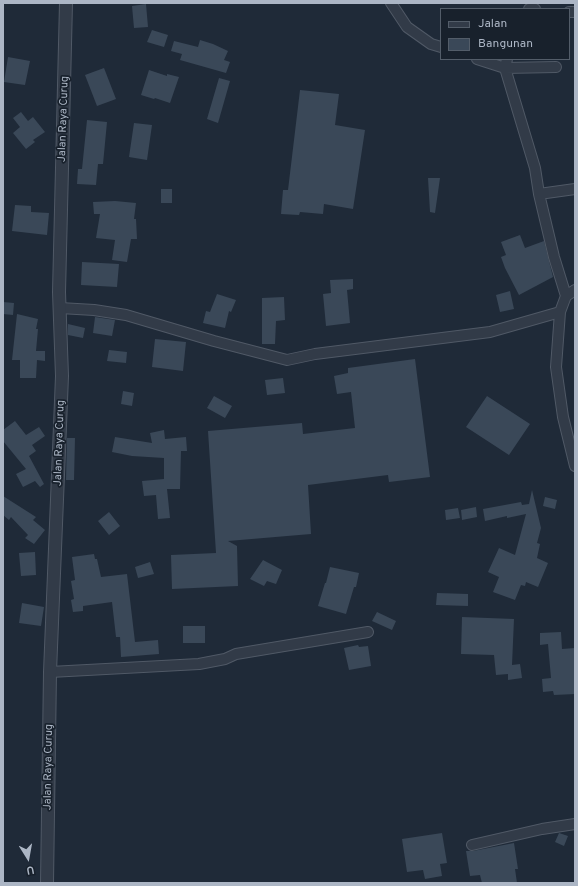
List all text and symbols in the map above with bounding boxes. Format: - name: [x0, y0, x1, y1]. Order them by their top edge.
- legend: [440, 8, 570, 60]
- text: Jalan: [478, 16, 507, 32]
- text: Bangunan: [478, 36, 533, 52]
- street label: Jalan Raya Curug: [56, 76, 72, 162]
- street label: Jalan Raya Curug: [52, 400, 68, 486]
- street label: Jalan Raya Curug: [42, 724, 56, 810]
- north arrow: [8, 838, 48, 878]
- text: U: [25, 862, 35, 877]

